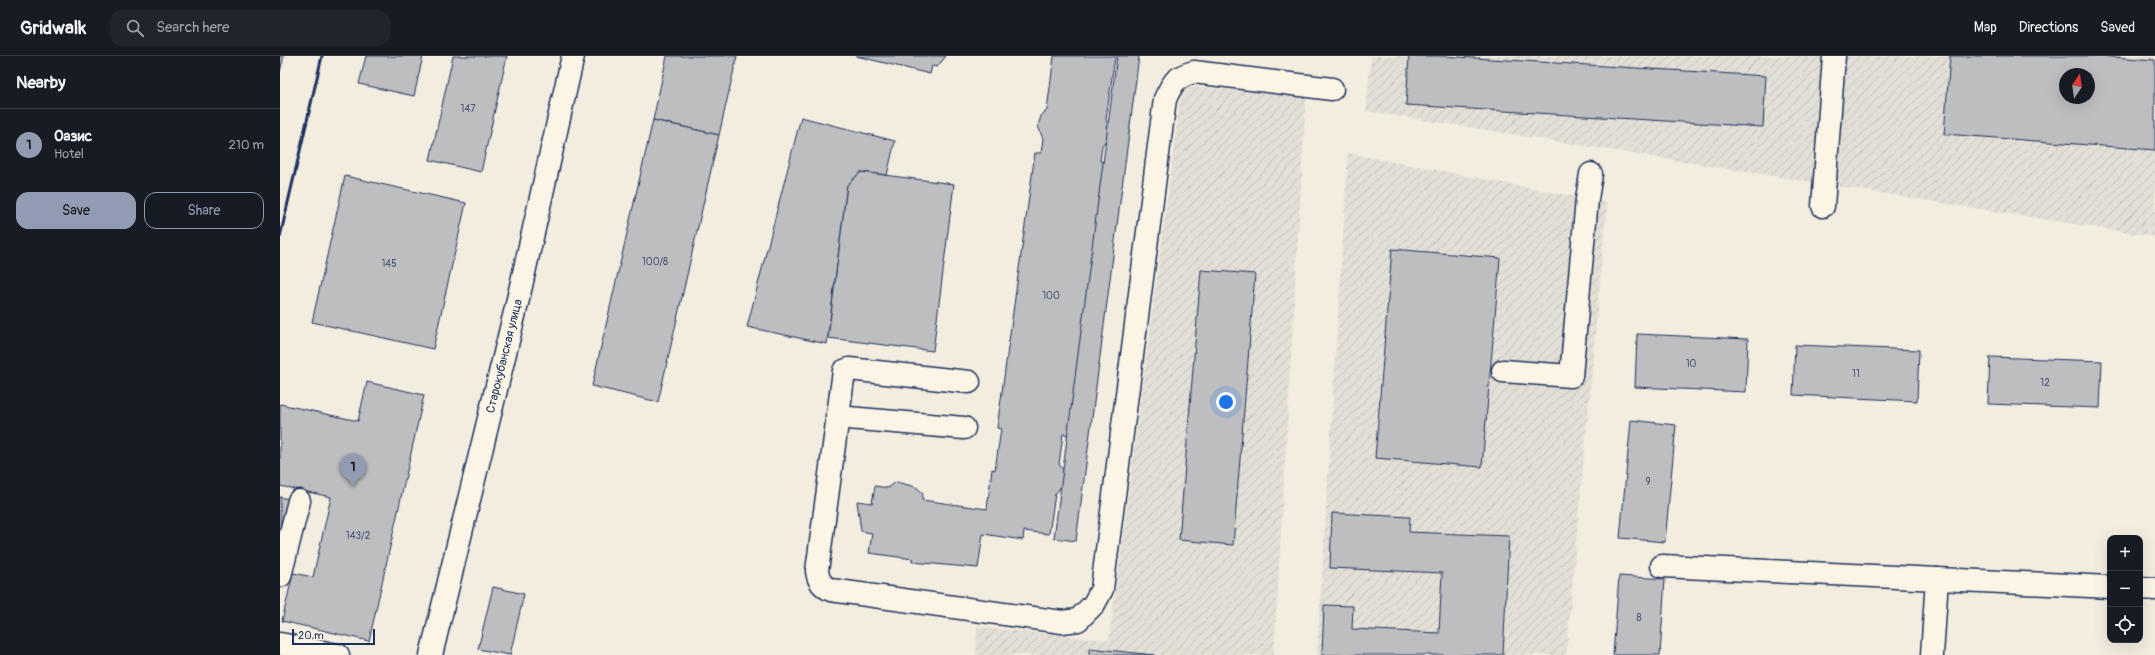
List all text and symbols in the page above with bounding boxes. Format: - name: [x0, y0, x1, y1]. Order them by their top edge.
- search box: [110, 10, 390, 46]
- text: Gridwalk: [20, 16, 86, 40]
- icon: search: [124, 17, 146, 39]
- text: Search here: [156, 18, 229, 37]
- text: Map: [1974, 19, 1997, 36]
- text: Directions: [2019, 19, 2078, 36]
- text: Saved: [2100, 19, 2135, 36]
- north arrow: [2059, 68, 2095, 104]
- text: Nearby: [16, 72, 65, 93]
- house number: 147: [461, 103, 476, 115]
- text: Оазис: [54, 127, 92, 146]
- text: 1: [26, 137, 32, 153]
- text: 210 m: [228, 137, 264, 153]
- text: Hotel: [54, 146, 84, 162]
- button: Save: [16, 192, 136, 229]
- button: Share: [144, 192, 264, 229]
- house number: 100/8: [642, 256, 668, 268]
- house number: 145: [381, 258, 397, 270]
- house number: 100: [1042, 290, 1060, 302]
- street label: Старокубанская улица: [483, 297, 526, 415]
- house number: 10: [1686, 358, 1697, 370]
- house number: 11: [1852, 368, 1860, 380]
- house number: 12: [2040, 377, 2050, 389]
- your location: [1216, 392, 1236, 412]
- pin: 1: [340, 454, 366, 487]
- house number: 9: [1645, 476, 1651, 488]
- house number: 143/2: [346, 530, 371, 542]
- map controls: [2107, 535, 2143, 643]
- button: +: [2107, 535, 2143, 571]
- button: −: [2107, 571, 2143, 607]
- button: locate: [2107, 607, 2143, 643]
- house number: 8: [1636, 612, 1642, 624]
- scale bar: [292, 627, 375, 646]
- text: 20 m: [298, 629, 324, 642]

